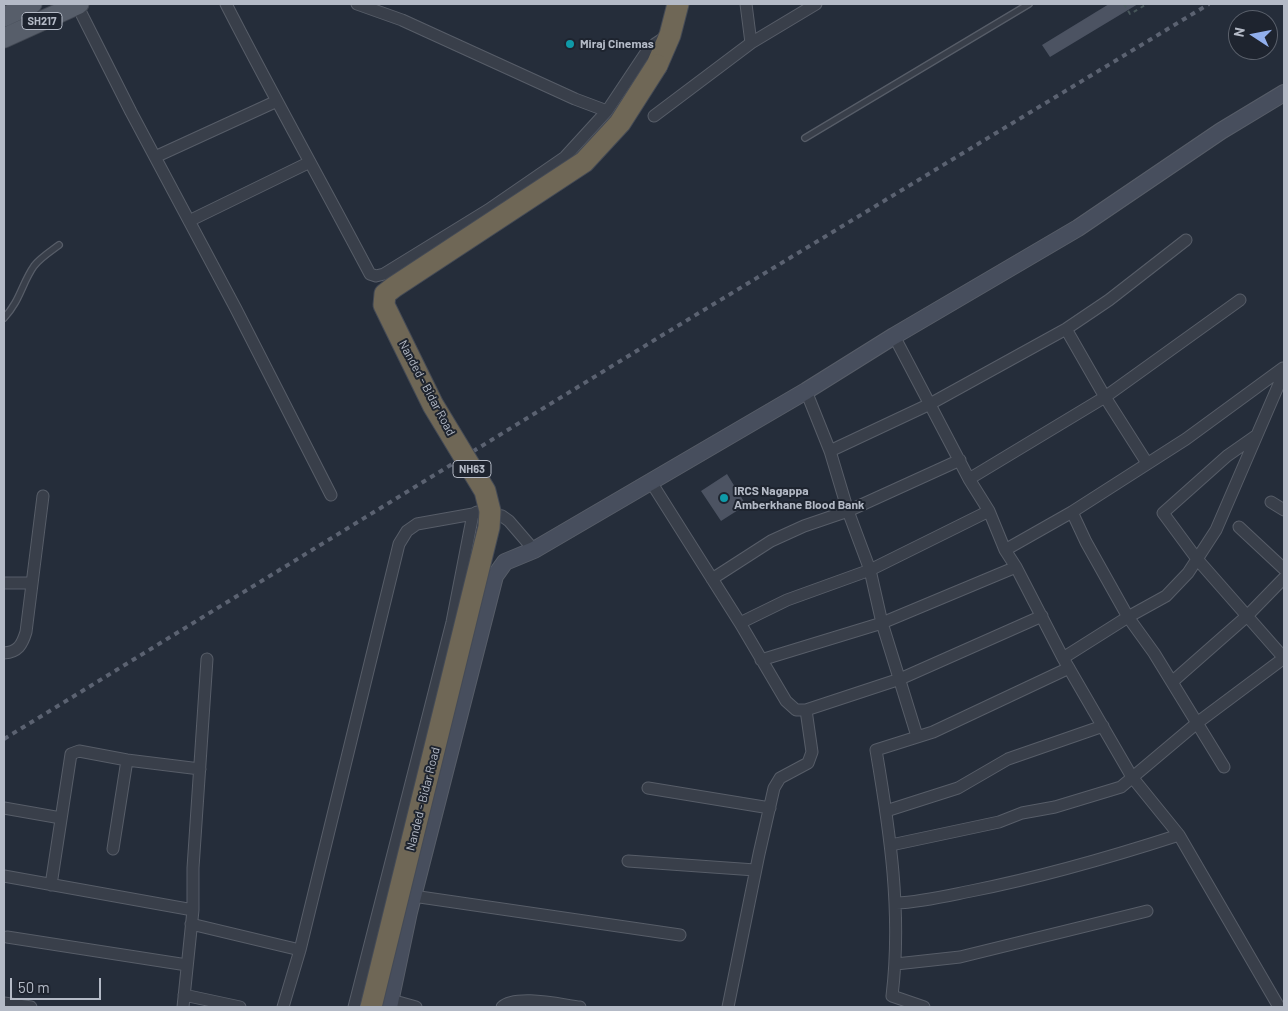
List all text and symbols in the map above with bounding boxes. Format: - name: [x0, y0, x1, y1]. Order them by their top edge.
- north arrow: [1228, 10, 1278, 60]
- road number: SH217: [22, 12, 62, 30]
- text: N: [1230, 26, 1248, 38]
- place label: Miraj Cinemas: [580, 37, 654, 51]
- marker: Miraj Cinemas: [564, 38, 576, 50]
- street label: Nanded - Bidar Road: [396, 338, 458, 438]
- road number: NH63: [453, 460, 491, 478]
- place label: IRCS Nagappa Amberkhane Blood Bank: [734, 484, 864, 512]
- marker: IRCS Nagappa Amberkhane Blood Bank: [718, 492, 730, 504]
- street label: Nanded - Bidar Road: [403, 746, 443, 852]
- scale bar: [12, 968, 104, 1000]
- text: 50 m: [18, 978, 50, 996]

